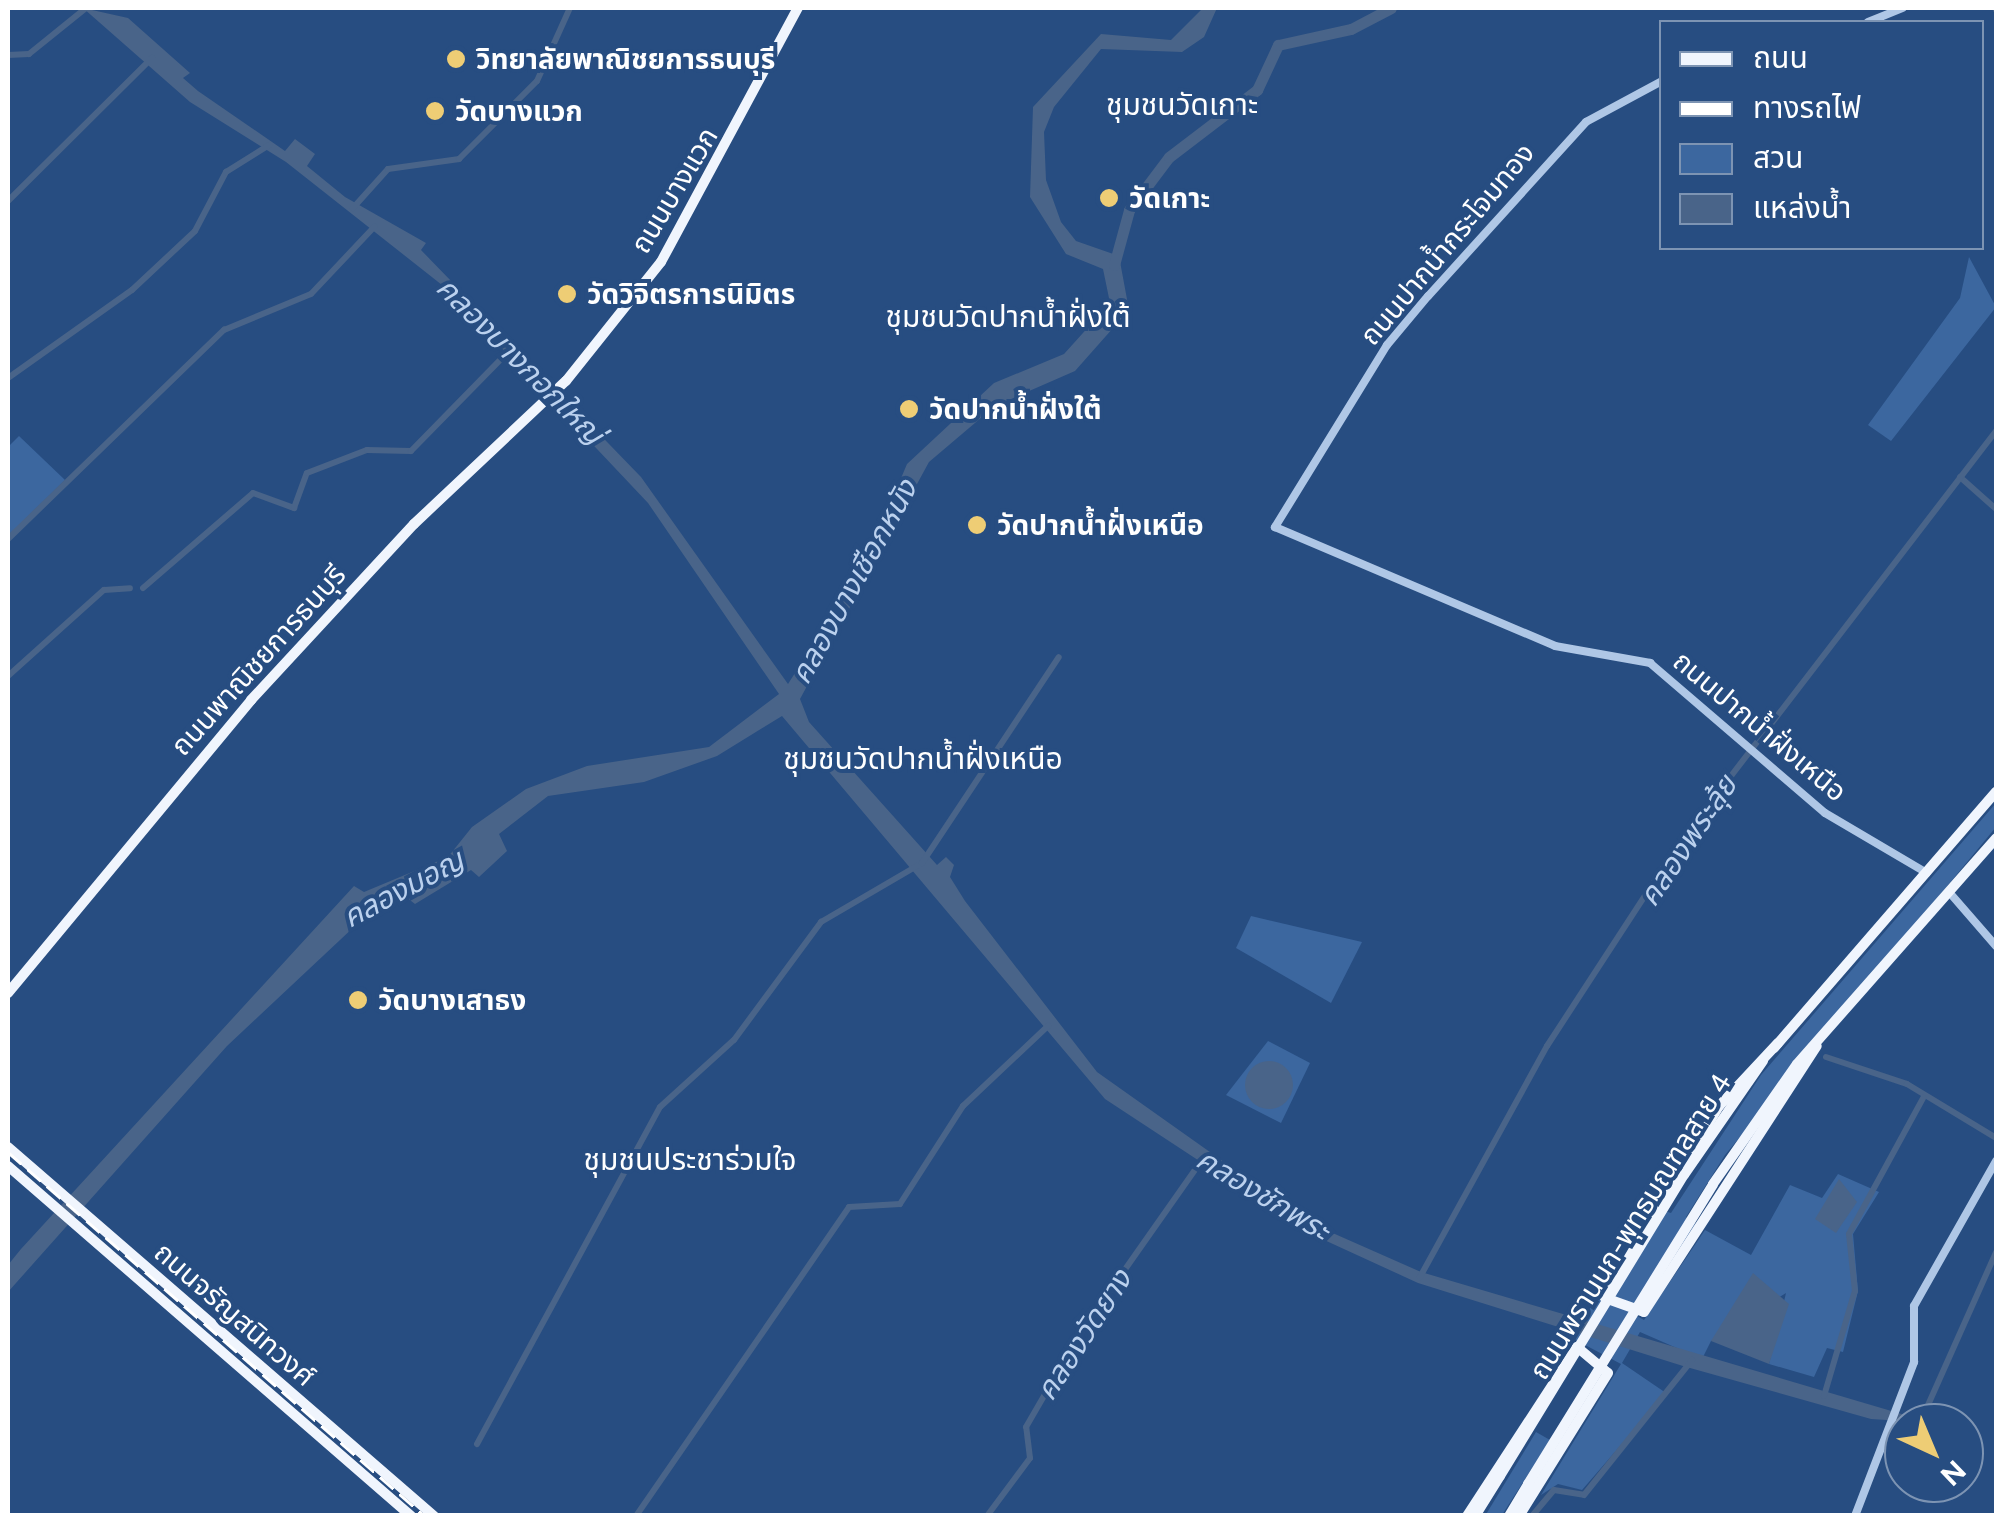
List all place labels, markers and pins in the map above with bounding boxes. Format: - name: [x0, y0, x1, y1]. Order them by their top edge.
- place label: วิทยาลัยพาณิชยการธนบุรี: [476, 42, 775, 76]
- marker: วิทยาลัยพาณิชยการธนบุรี: [445, 48, 467, 70]
- place label: วัดบางแวก: [455, 94, 583, 128]
- marker: วัดบางแวก: [424, 100, 446, 122]
- place label: วัดเกาะ: [1129, 181, 1210, 215]
- marker: วัดเกาะ: [1098, 187, 1120, 209]
- place label: วัดวิจิตรการนิมิตร: [587, 277, 795, 311]
- marker: วัดวิจิตรการนิมิตร: [556, 283, 578, 305]
- place label: วัดปากน้ำฝั่งใต้: [929, 392, 1101, 426]
- marker: วัดปากน้ำฝั่งใต้: [898, 398, 920, 420]
- place label: วัดปากน้ำฝั่งเหนือ: [997, 508, 1204, 542]
- marker: วัดปากน้ำฝั่งเหนือ: [966, 514, 988, 536]
- place label: วัดบางเสาธง: [378, 983, 526, 1017]
- marker: วัดบางเสาธง: [347, 989, 369, 1011]

